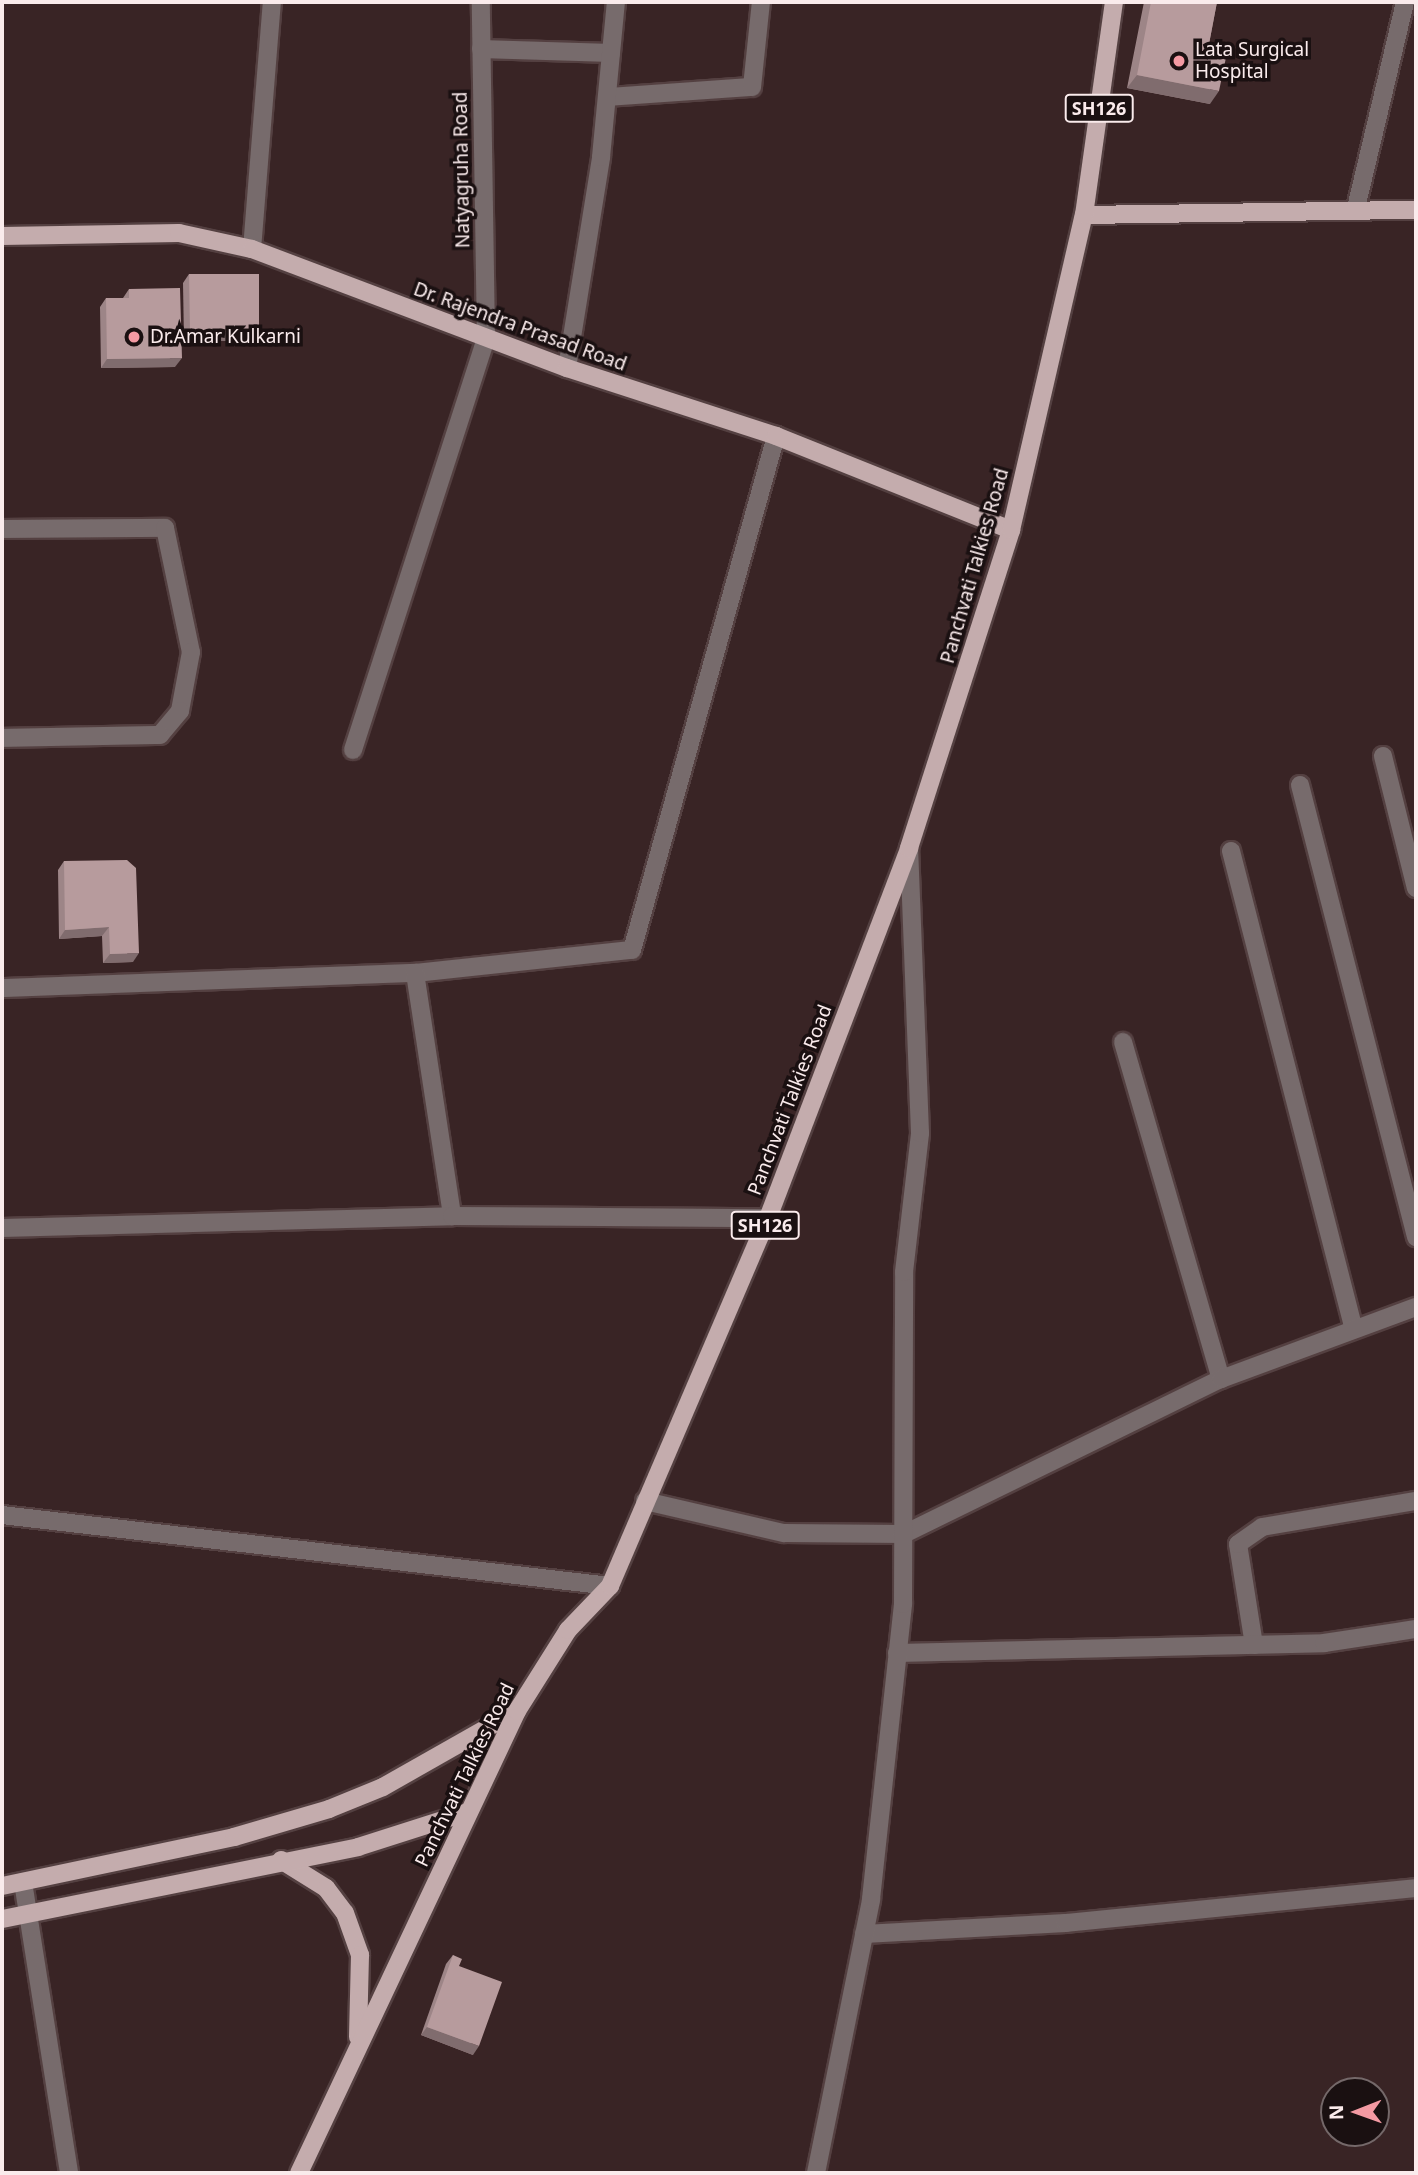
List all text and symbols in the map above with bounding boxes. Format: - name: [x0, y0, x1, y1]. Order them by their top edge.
- place label: Lata Surgical Hospital: [1195, 39, 1309, 83]
- marker: Lata Surgical Hospital: [1169, 51, 1189, 71]
- street label: Natyagruha Road: [449, 92, 475, 248]
- road number: SH126: [1064, 94, 1134, 122]
- street label: Dr. Rajendra Prasad Road: [410, 278, 630, 376]
- place label: Dr.Amar Kulkarni: [150, 326, 301, 348]
- marker: Dr.Amar Kulkarni: [124, 327, 144, 347]
- street label: Panchvati Talkies Road: [936, 466, 1014, 666]
- street label: Panchvati Talkies Road: [743, 1002, 837, 1198]
- road number: SH126: [730, 1210, 800, 1240]
- street label: Panchvati Talkies Road: [411, 1679, 519, 1871]
- north arrow: [1320, 2077, 1390, 2147]
- text: N: [1323, 2104, 1349, 2120]

